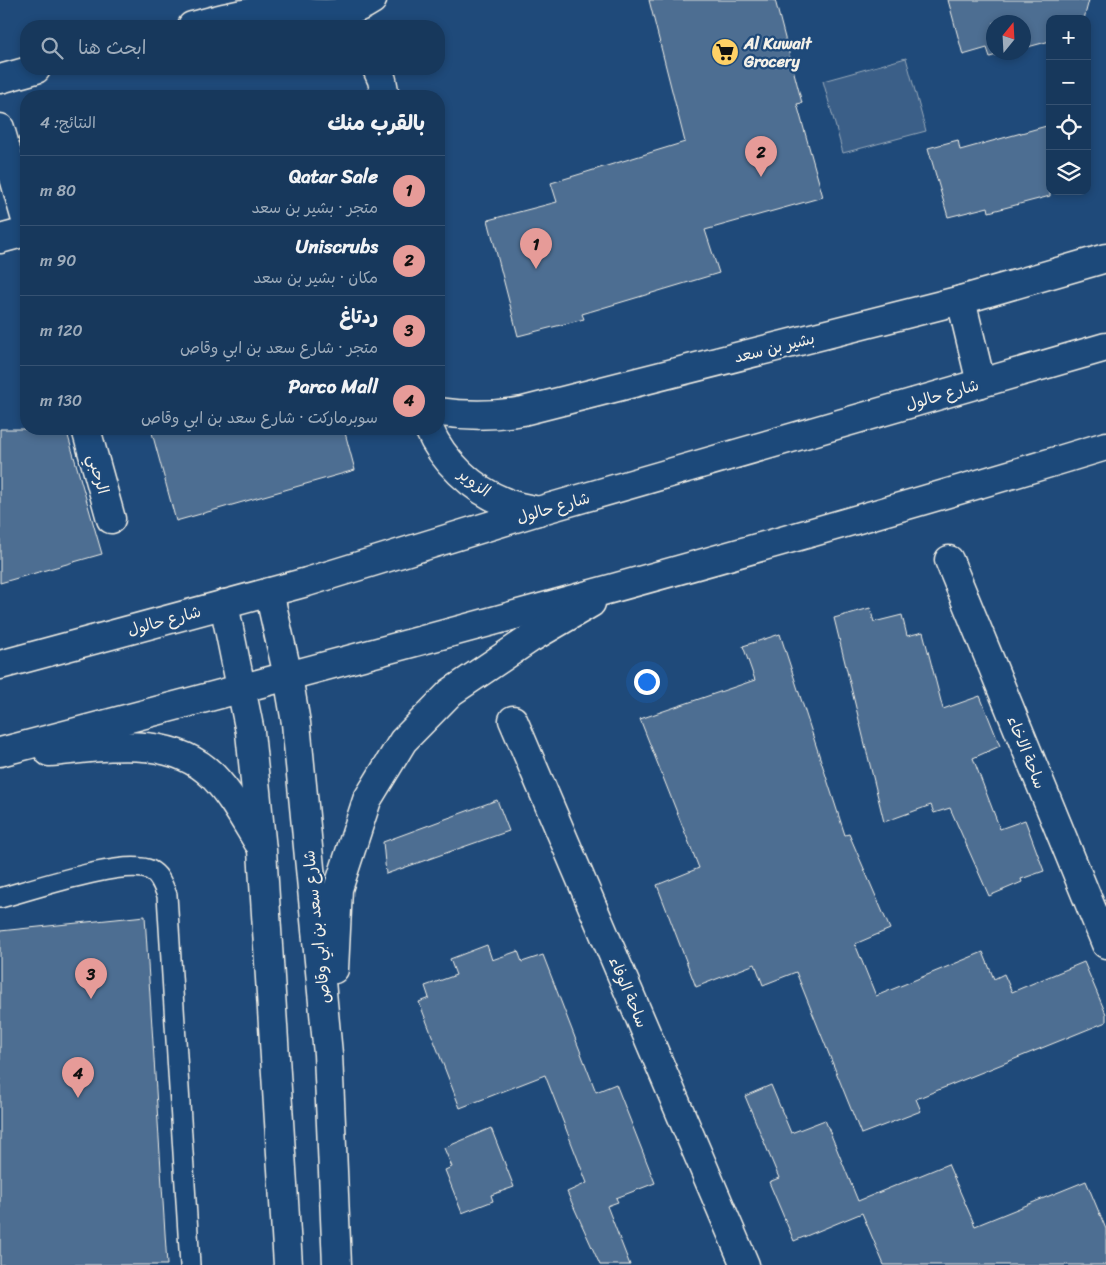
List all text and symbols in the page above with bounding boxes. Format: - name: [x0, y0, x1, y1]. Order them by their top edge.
- north arrow: [986, 15, 1031, 60]
- map controls: [1046, 15, 1091, 195]
- button: +: [1046, 15, 1091, 60]
- search box: [20, 20, 445, 75]
- place label: Al Kuwait Grocery: [743, 29, 813, 76]
- text: ابحث هنا: [78, 31, 146, 64]
- icon: search: [38, 34, 66, 62]
- supermarket icon: Al Kuwait Grocery: [710, 37, 740, 67]
- button: −: [1046, 60, 1091, 105]
- text: بالقرب منك: [327, 104, 425, 142]
- button: locate: [1046, 105, 1091, 150]
- text: النتائج: 4: [40, 108, 96, 137]
- pin: 2: [745, 136, 777, 177]
- button: layers: [1046, 150, 1091, 195]
- text: Qatar Sale: [289, 160, 378, 193]
- text: 80 m: [40, 176, 76, 205]
- text: 1: [406, 176, 412, 205]
- text: متجر · بشير بن سعد: [252, 193, 378, 222]
- pin: 1: [520, 228, 552, 269]
- text: Uniscrubs: [296, 230, 378, 263]
- text: 90 m: [40, 246, 76, 275]
- text: 2: [404, 246, 414, 275]
- text: مكان · بشير بن سعد: [253, 263, 378, 292]
- text: ردتاغ: [340, 300, 378, 333]
- text: 120 m: [40, 316, 83, 345]
- text: 3: [405, 316, 413, 345]
- street label: بشير بن سعد: [731, 323, 818, 372]
- text: متجر · شارع سعد بن ابي وقاص: [180, 333, 378, 362]
- text: Parco Mall: [288, 370, 378, 403]
- street label: شارع حالول: [902, 370, 982, 419]
- text: 130 m: [40, 386, 82, 415]
- text: 4: [404, 386, 414, 415]
- text: سوبرماركت · شارع سعد بن ابي وقاص: [141, 403, 378, 432]
- street label: الرحبي: [79, 451, 118, 497]
- street label: الزوير: [450, 459, 497, 505]
- street label: شارع حالول: [513, 483, 593, 532]
- street label: شارع حالول: [124, 597, 204, 644]
- your location: [634, 669, 660, 695]
- street label: ساحة الاخاء: [999, 711, 1054, 793]
- street label: شارع سعد بن ابي وقاص: [294, 849, 339, 1005]
- street label: ساحة الوفاء: [601, 952, 657, 1032]
- pin: 3: [75, 958, 107, 999]
- pin: 4: [62, 1057, 94, 1098]

